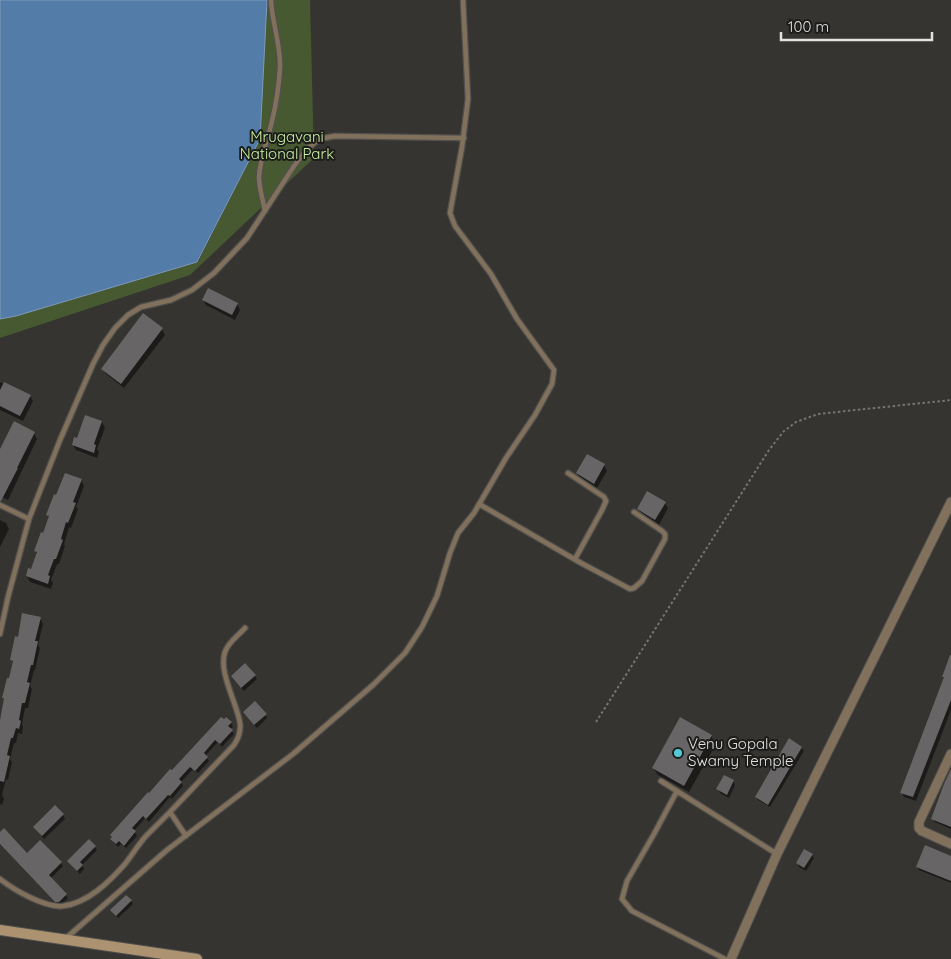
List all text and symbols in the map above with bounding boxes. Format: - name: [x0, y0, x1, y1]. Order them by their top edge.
- scale bar: [781, 10, 932, 42]
- text: 100 m: [788, 17, 829, 36]
- park label: Mrugavani National Park: [240, 127, 334, 163]
- place label: Venu Gopala Swamy Temple: [688, 734, 793, 770]
- marker: Venu Gopala Swamy Temple: [672, 747, 684, 759]

